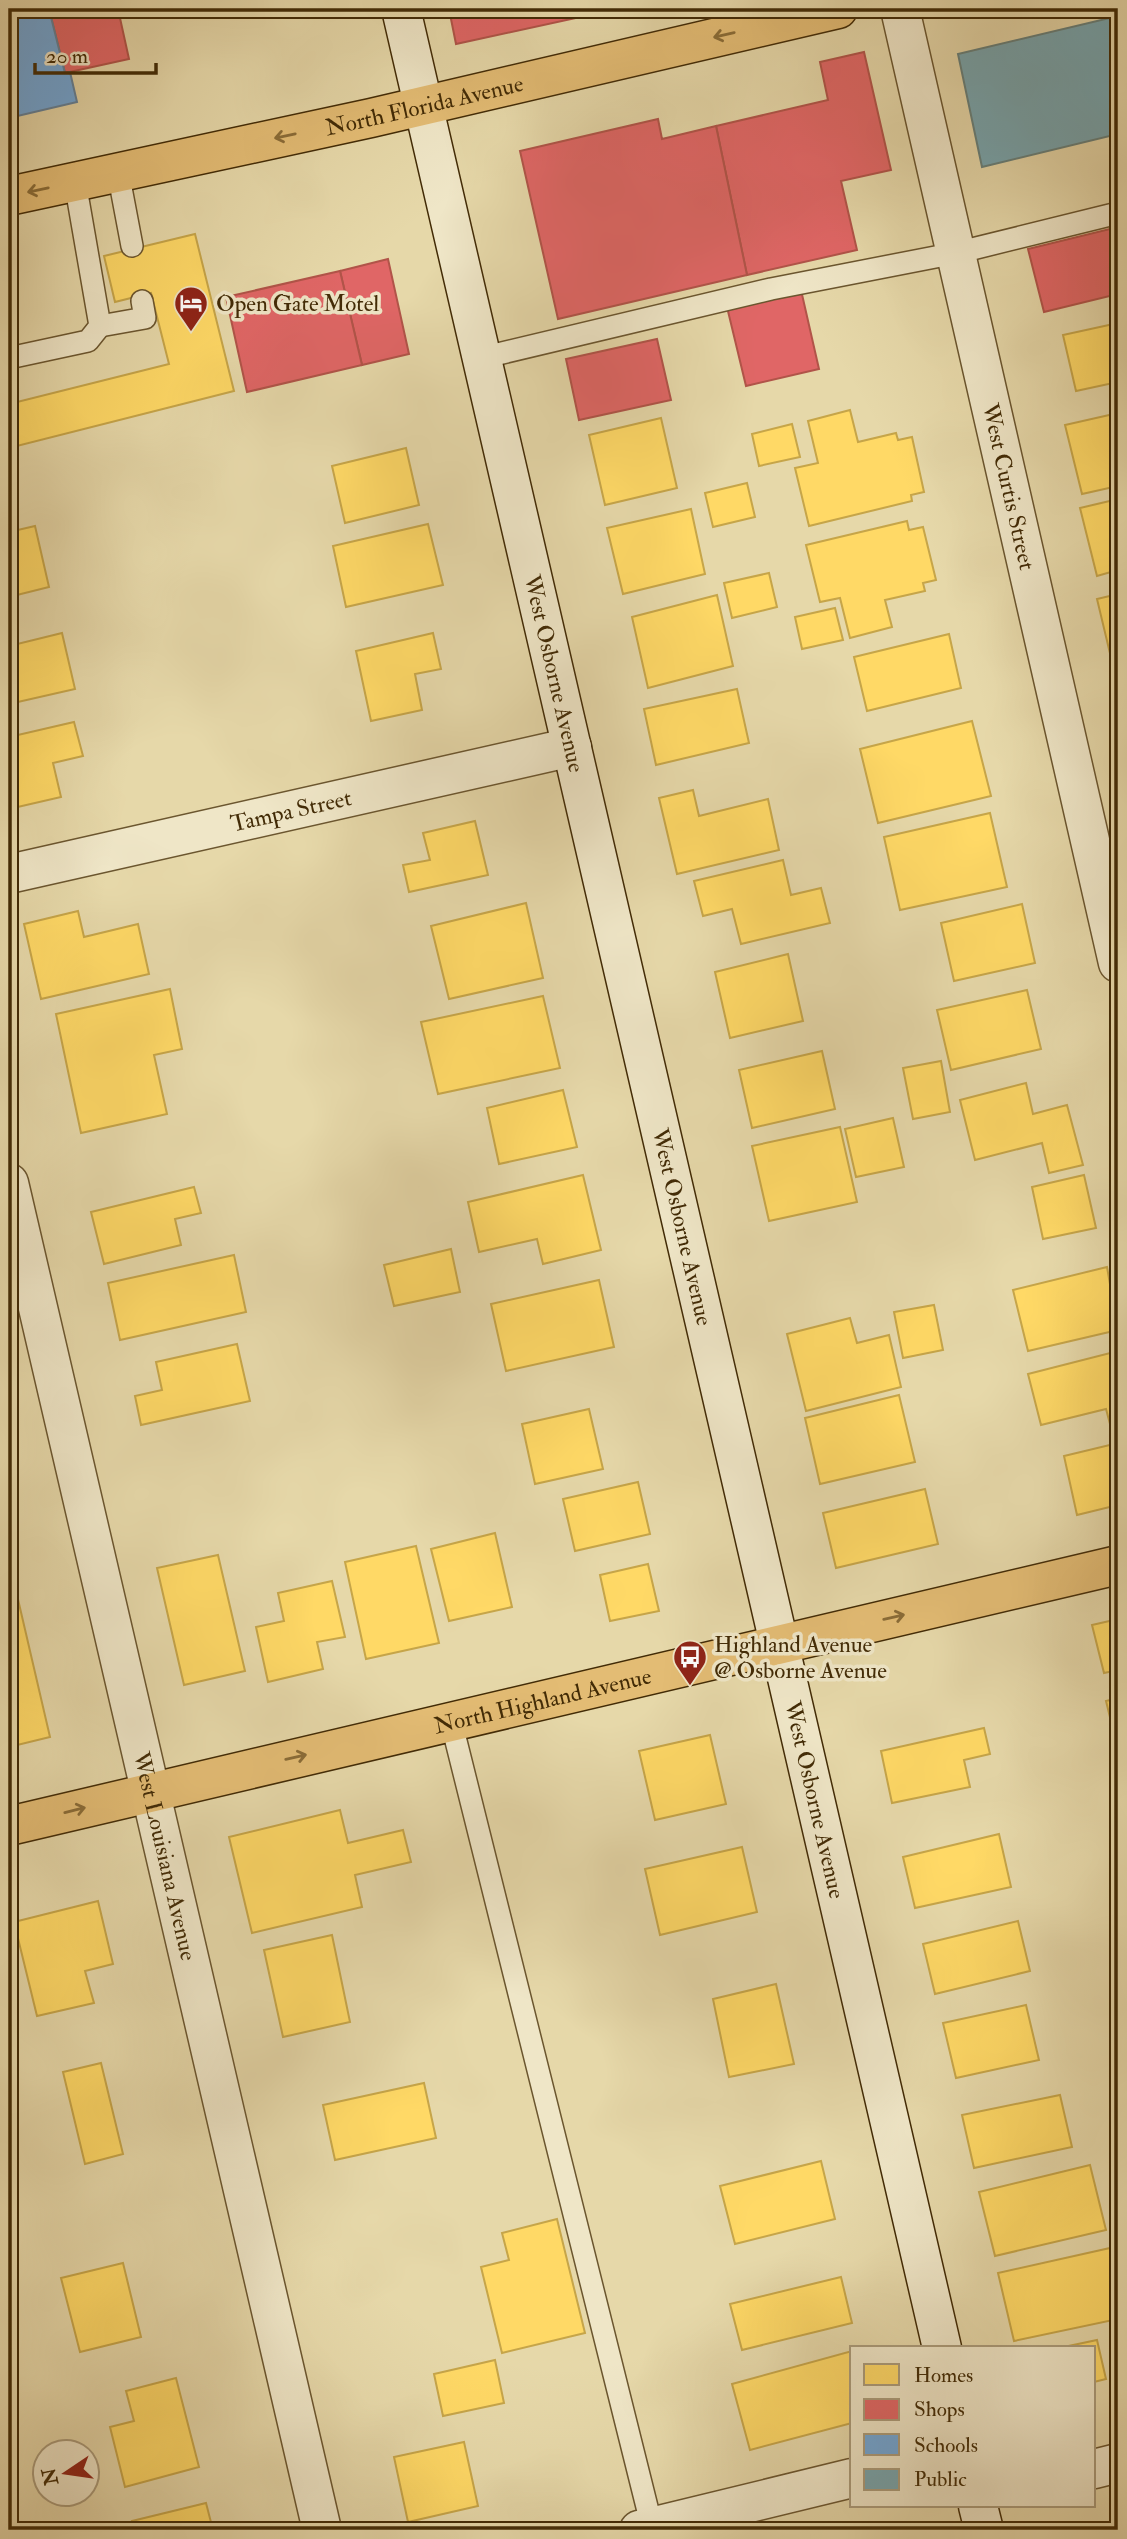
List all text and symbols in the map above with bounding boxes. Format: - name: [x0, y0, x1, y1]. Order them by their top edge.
- one-way arrow: [713, 29, 736, 43]
- scale bar: [35, 32, 156, 76]
- text: 20 m: [46, 43, 88, 70]
- street label: North Florida Avenue: [323, 69, 527, 142]
- one-way arrow: [274, 130, 297, 144]
- one-way arrow: [27, 183, 50, 197]
- hotel icon: Open Gate Motel: [172, 284, 210, 333]
- place label: Open Gate Motel: [216, 289, 379, 319]
- street label: West Curtis Street: [975, 400, 1042, 573]
- street label: West Osborne Avenue: [517, 571, 591, 775]
- street label: Tampa Street: [228, 783, 354, 839]
- street label: West Osborne Avenue: [645, 1124, 719, 1329]
- one-way arrow: [882, 1610, 905, 1623]
- place label: Highland Avenue @ Osborne Avenue: [714, 1630, 887, 1685]
- bus stop icon: Highland Avenue @ Osborne Avenue: [671, 1638, 709, 1687]
- street label: North Highland Avenue: [431, 1661, 654, 1741]
- street label: West Osborne Avenue: [778, 1697, 852, 1902]
- street label: West Louisiana Avenue: [126, 1748, 203, 1964]
- one-way arrow: [284, 1750, 307, 1764]
- one-way arrow: [63, 1803, 86, 1816]
- legend: [850, 2346, 1096, 2508]
- text: Homes: [914, 2362, 973, 2389]
- text: Shops: [914, 2396, 965, 2423]
- text: Schools: [914, 2432, 978, 2459]
- north arrow: [32, 2438, 102, 2508]
- text: N: [37, 2465, 64, 2489]
- text: Public: [914, 2466, 967, 2493]

